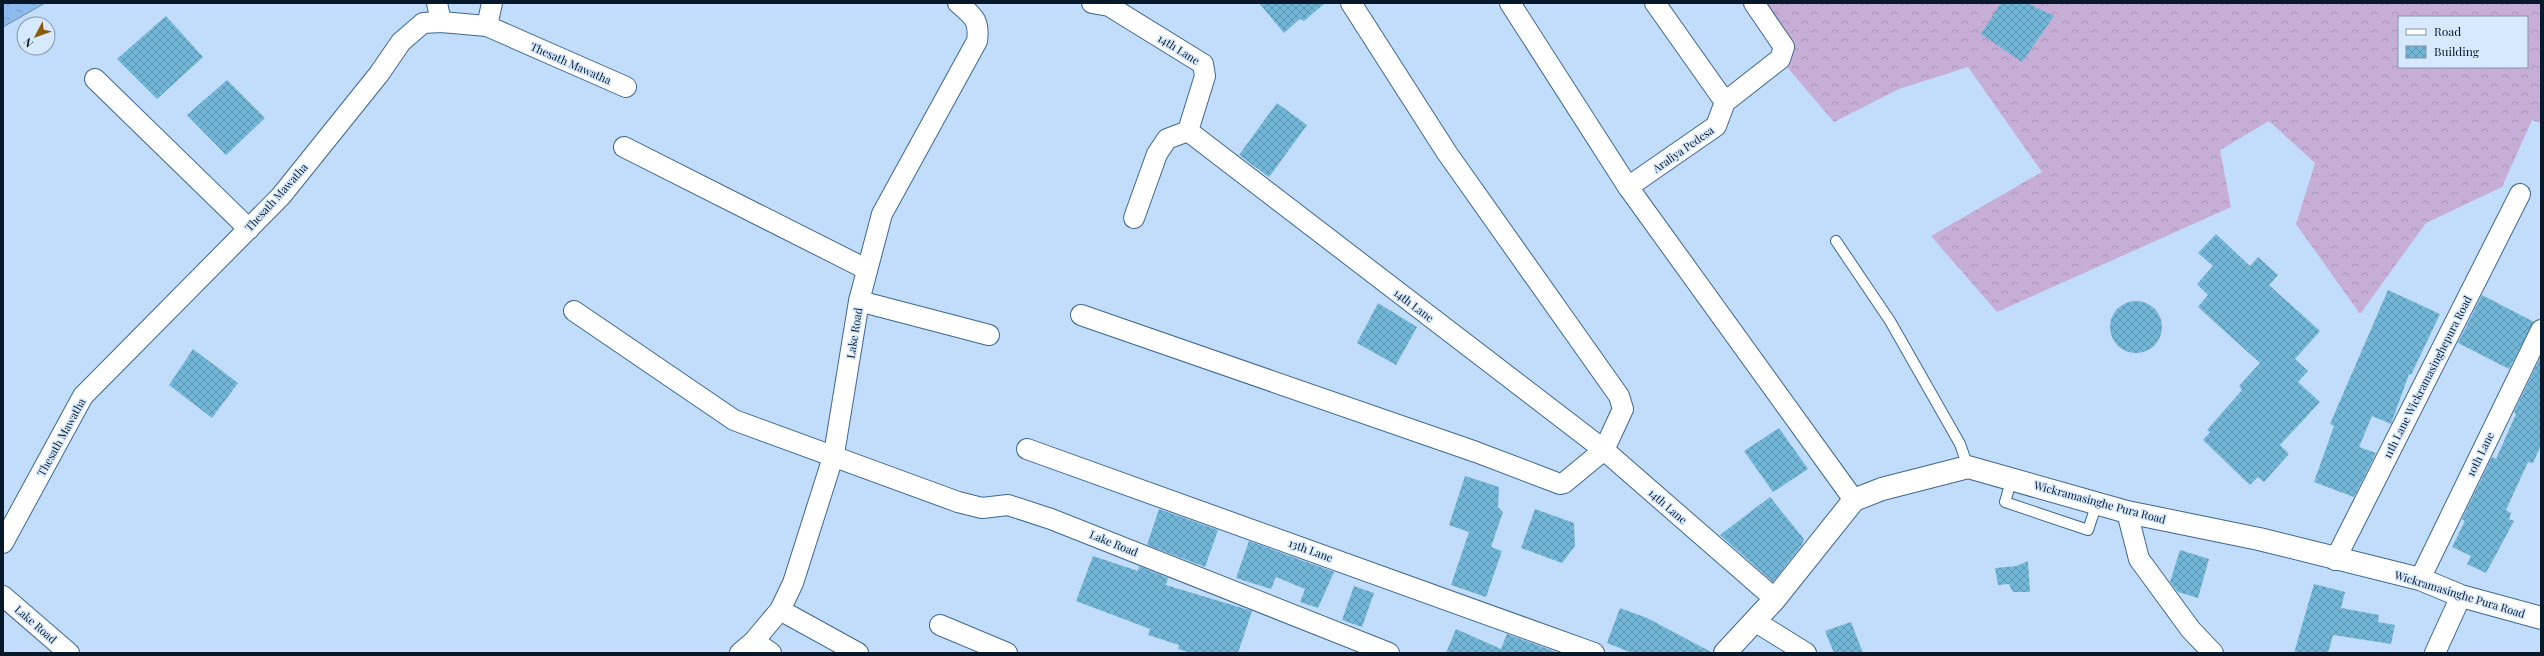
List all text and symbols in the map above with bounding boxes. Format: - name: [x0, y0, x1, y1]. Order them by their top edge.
- north arrow: [16, 16, 56, 56]
- legend: [2398, 16, 2528, 68]
- text: Road: [2434, 23, 2461, 39]
- street label: 14th Lane: [1155, 30, 1203, 68]
- text: N: [20, 35, 36, 51]
- street label: Thesath Mawatha: [528, 38, 614, 88]
- text: Building: [2434, 43, 2480, 59]
- street label: Araliya Pedesa: [1649, 122, 1717, 176]
- street label: Thesath Mawatha: [241, 159, 311, 234]
- street label: 14th Lane: [1391, 285, 1438, 325]
- street label: 11th Lane Wickramasinghepura Road: [2379, 292, 2475, 461]
- street label: Lake Road: [843, 306, 865, 359]
- street label: Thesath Mawatha: [33, 395, 89, 479]
- street label: 10th Lane: [2463, 429, 2497, 479]
- street label: Wickramasinghe Pura Road: [2031, 477, 2168, 527]
- street label: 14th Lane: [1645, 485, 1691, 527]
- street label: Lake Road: [1088, 526, 1141, 560]
- street label: 13th Lane: [1287, 535, 1336, 565]
- street label: Wickramasinghe Pura Road: [2392, 567, 2528, 621]
- street label: Lake Road: [12, 602, 61, 647]

